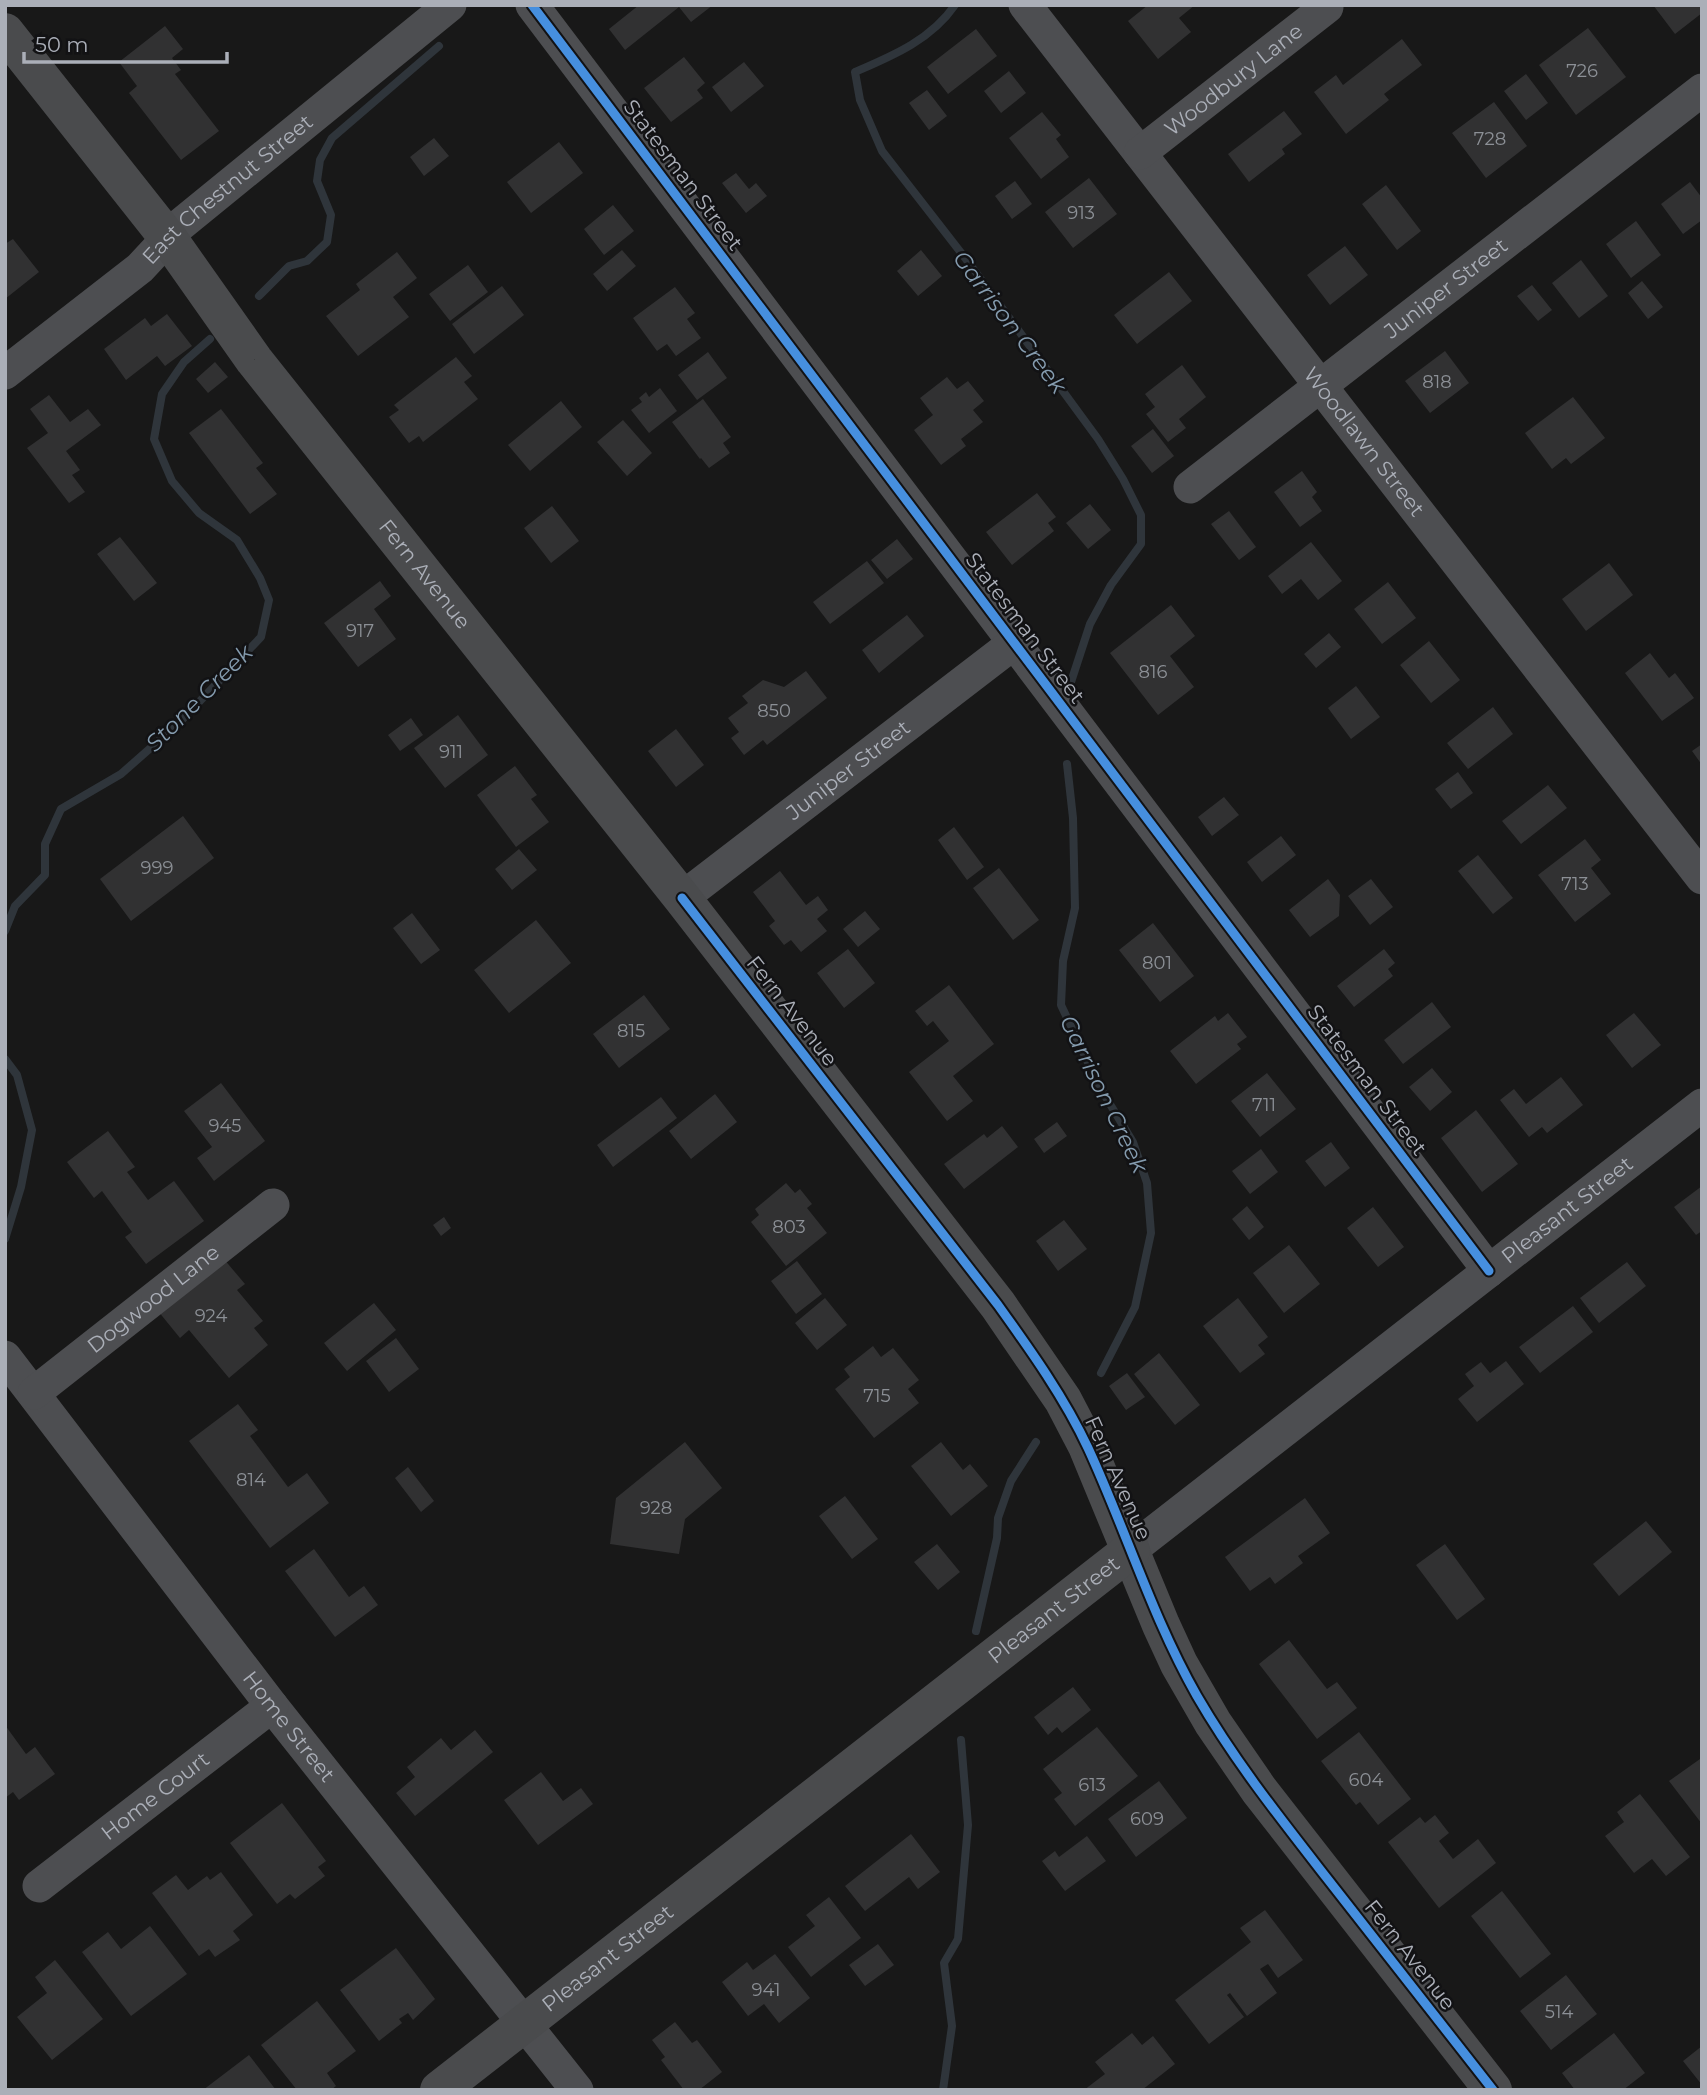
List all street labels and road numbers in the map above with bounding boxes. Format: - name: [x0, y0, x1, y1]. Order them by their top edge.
- street label: Woodbury Lane: [1160, 18, 1307, 141]
- street label: Statesman Street: [619, 94, 748, 255]
- street label: East Chestnut Street: [137, 109, 318, 269]
- street label: Juniper Street: [1378, 233, 1512, 344]
- street label: Woodlawn Street: [1299, 362, 1430, 521]
- street label: Fern Avenue: [374, 514, 476, 634]
- street label: Statesman Street: [961, 547, 1090, 708]
- street label: Juniper Street: [781, 714, 915, 826]
- street label: Fern Avenue: [742, 951, 843, 1071]
- street label: Statesman Street: [1303, 999, 1432, 1160]
- street label: Pleasant Street: [1496, 1151, 1638, 1269]
- street label: Dogwood Lane: [82, 1239, 224, 1358]
- street label: Fern Avenue: [1080, 1412, 1157, 1544]
- street label: Pleasant Street: [983, 1551, 1124, 1669]
- street label: Home Street: [238, 1666, 340, 1787]
- street label: Home Court: [96, 1746, 214, 1845]
- street label: Fern Avenue: [1360, 1895, 1461, 2015]
- street label: Pleasant Street: [537, 1899, 678, 2017]

